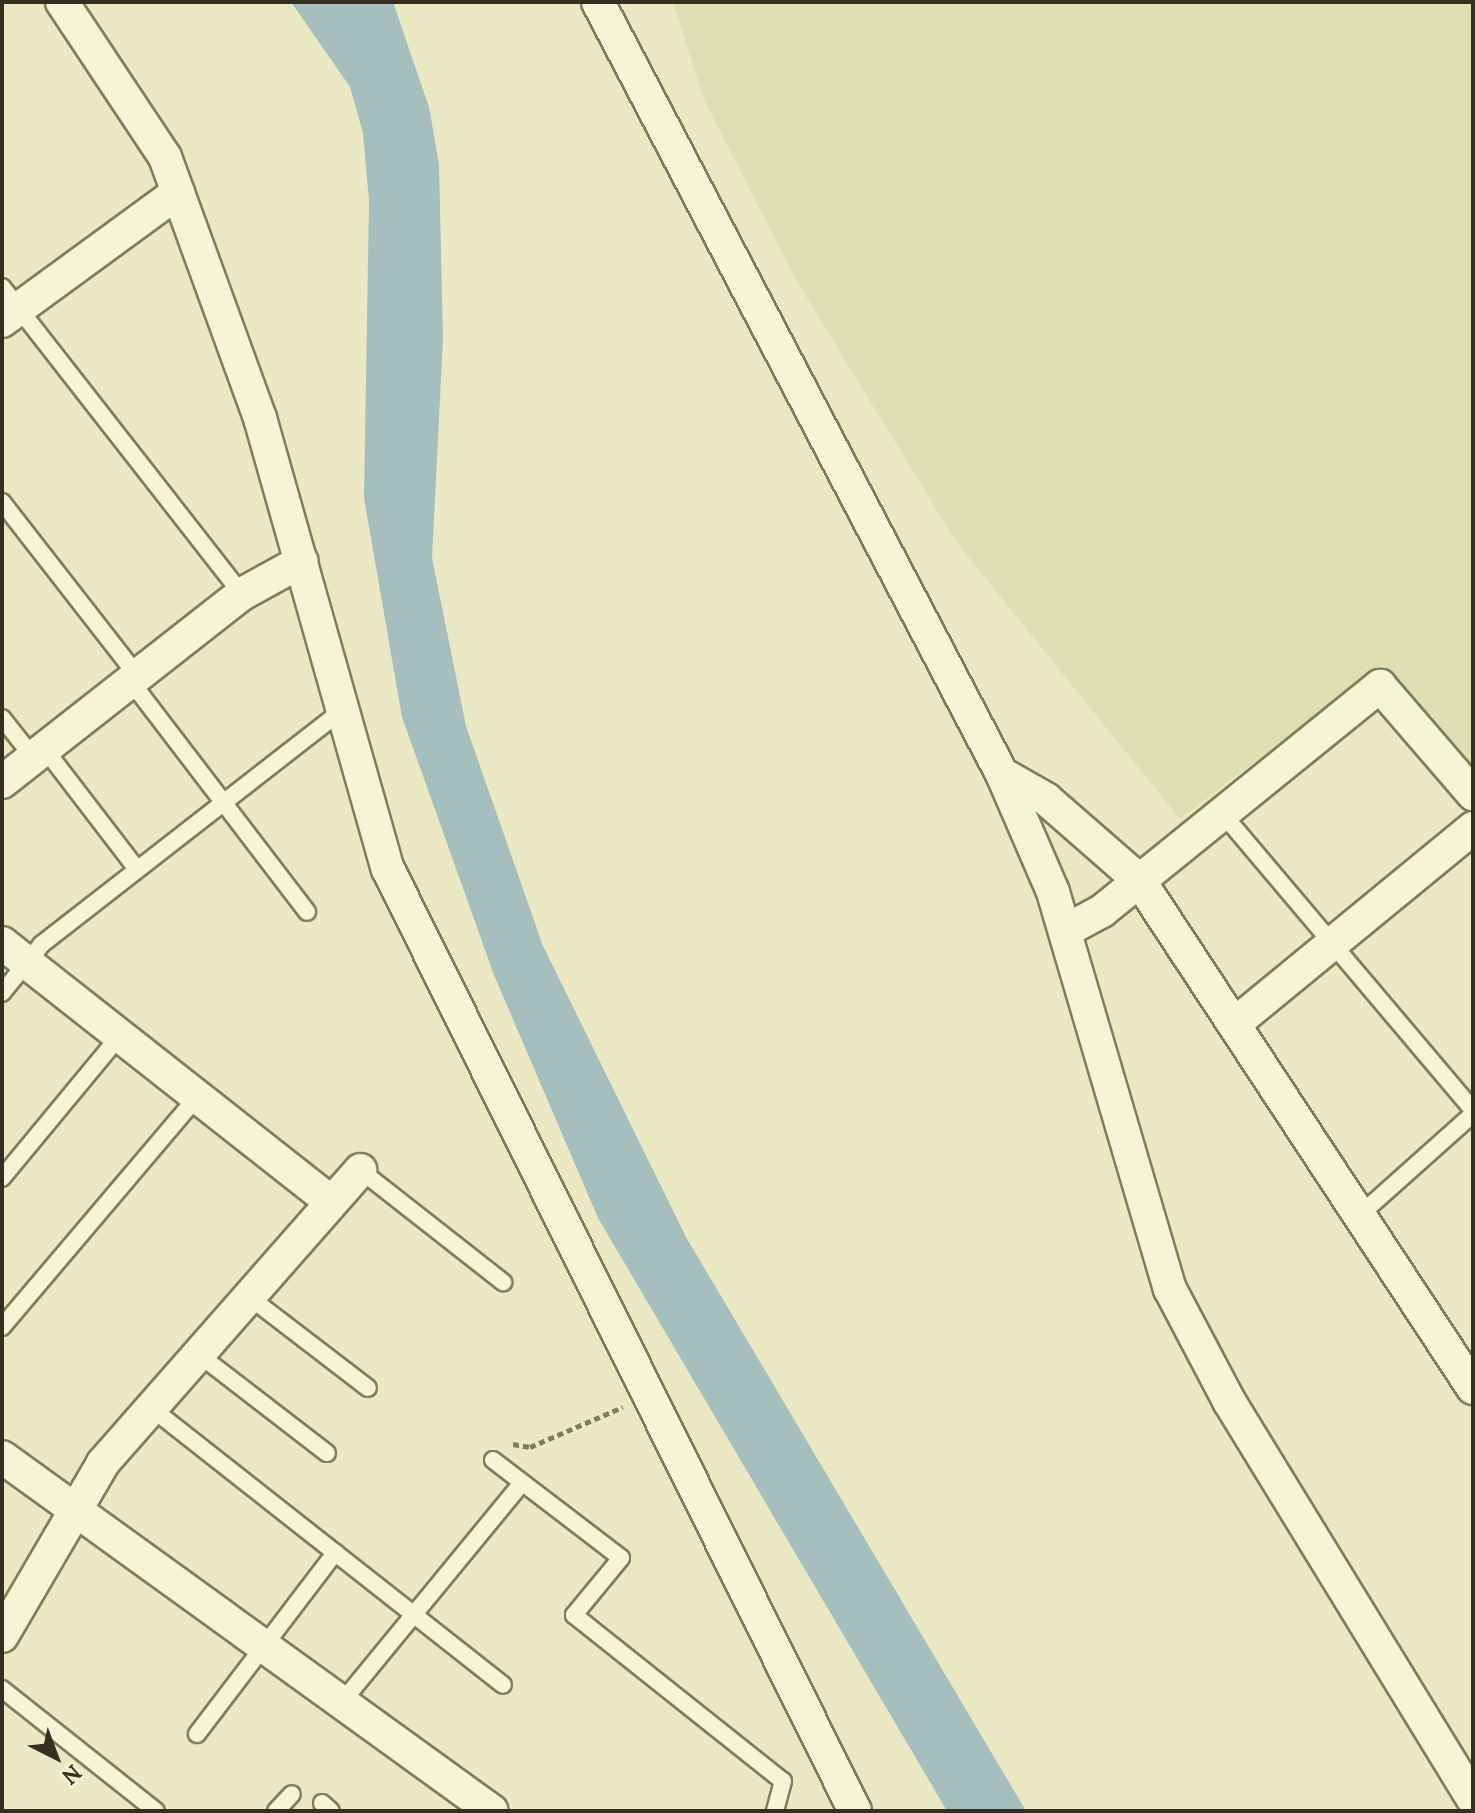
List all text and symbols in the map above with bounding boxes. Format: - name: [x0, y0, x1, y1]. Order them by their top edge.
- north arrow: [16, 1717, 96, 1797]
- text: N: [56, 1759, 88, 1791]

